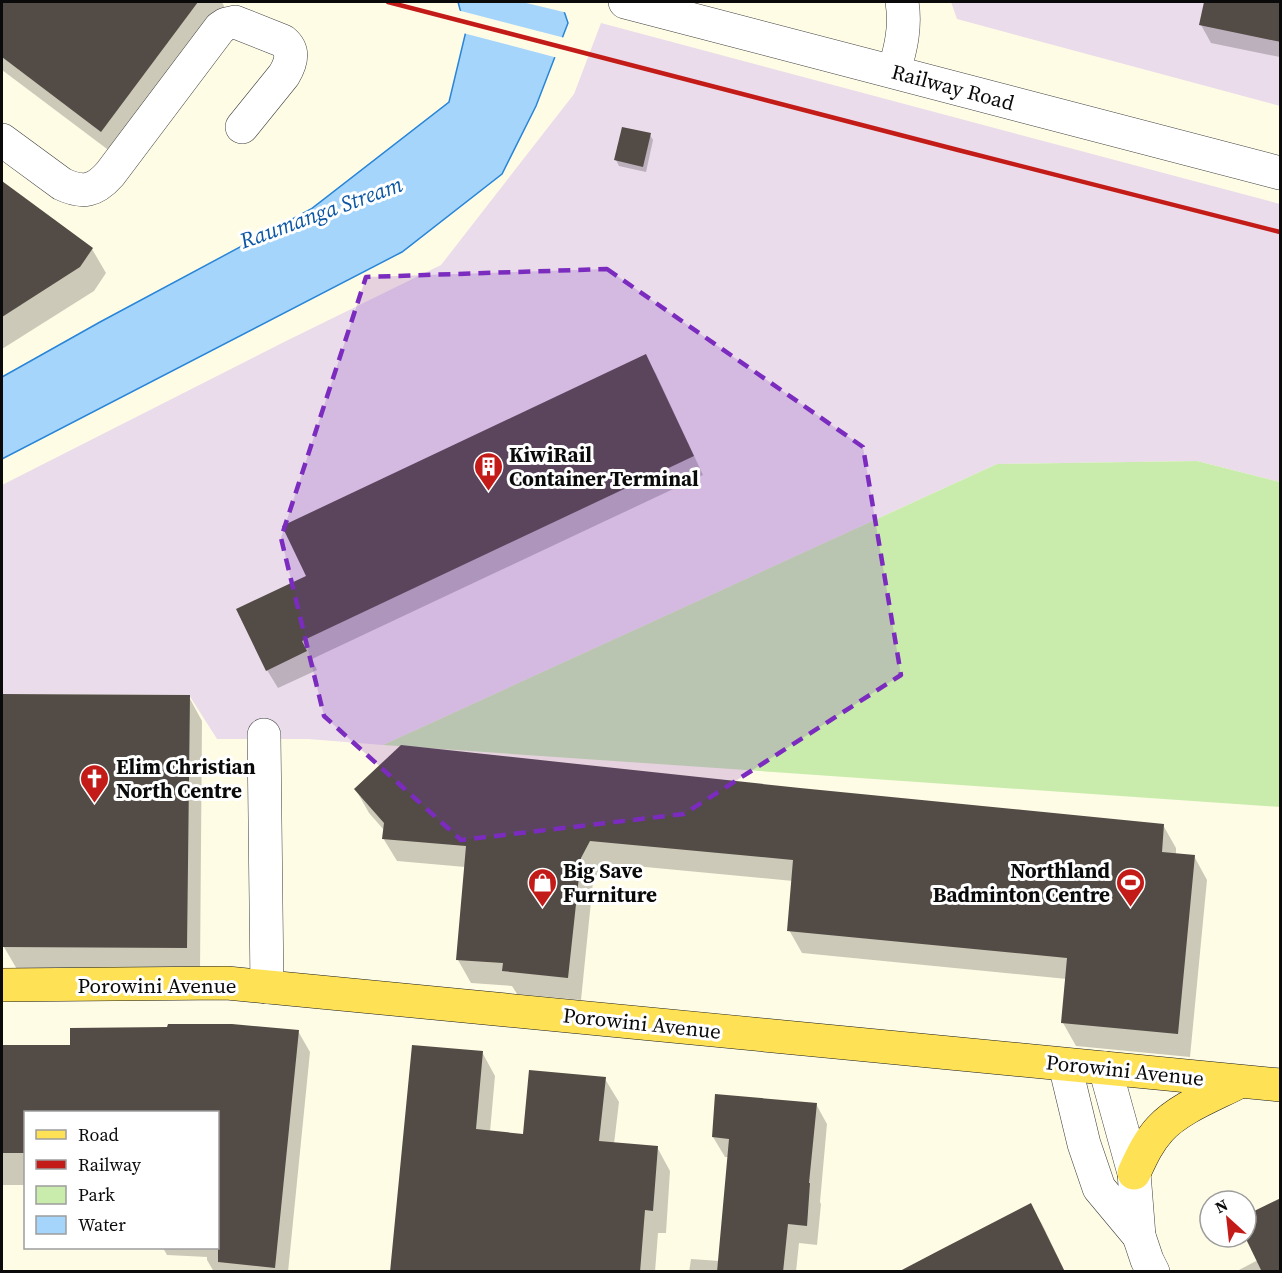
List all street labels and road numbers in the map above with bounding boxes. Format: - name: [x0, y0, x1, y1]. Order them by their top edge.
- street label: Railway Road: [888, 57, 1018, 117]
- street label: Porowini Avenue: [78, 971, 236, 1000]
- street label: Porowini Avenue: [562, 1000, 722, 1046]
- street label: Porowini Avenue: [1045, 1047, 1205, 1093]

